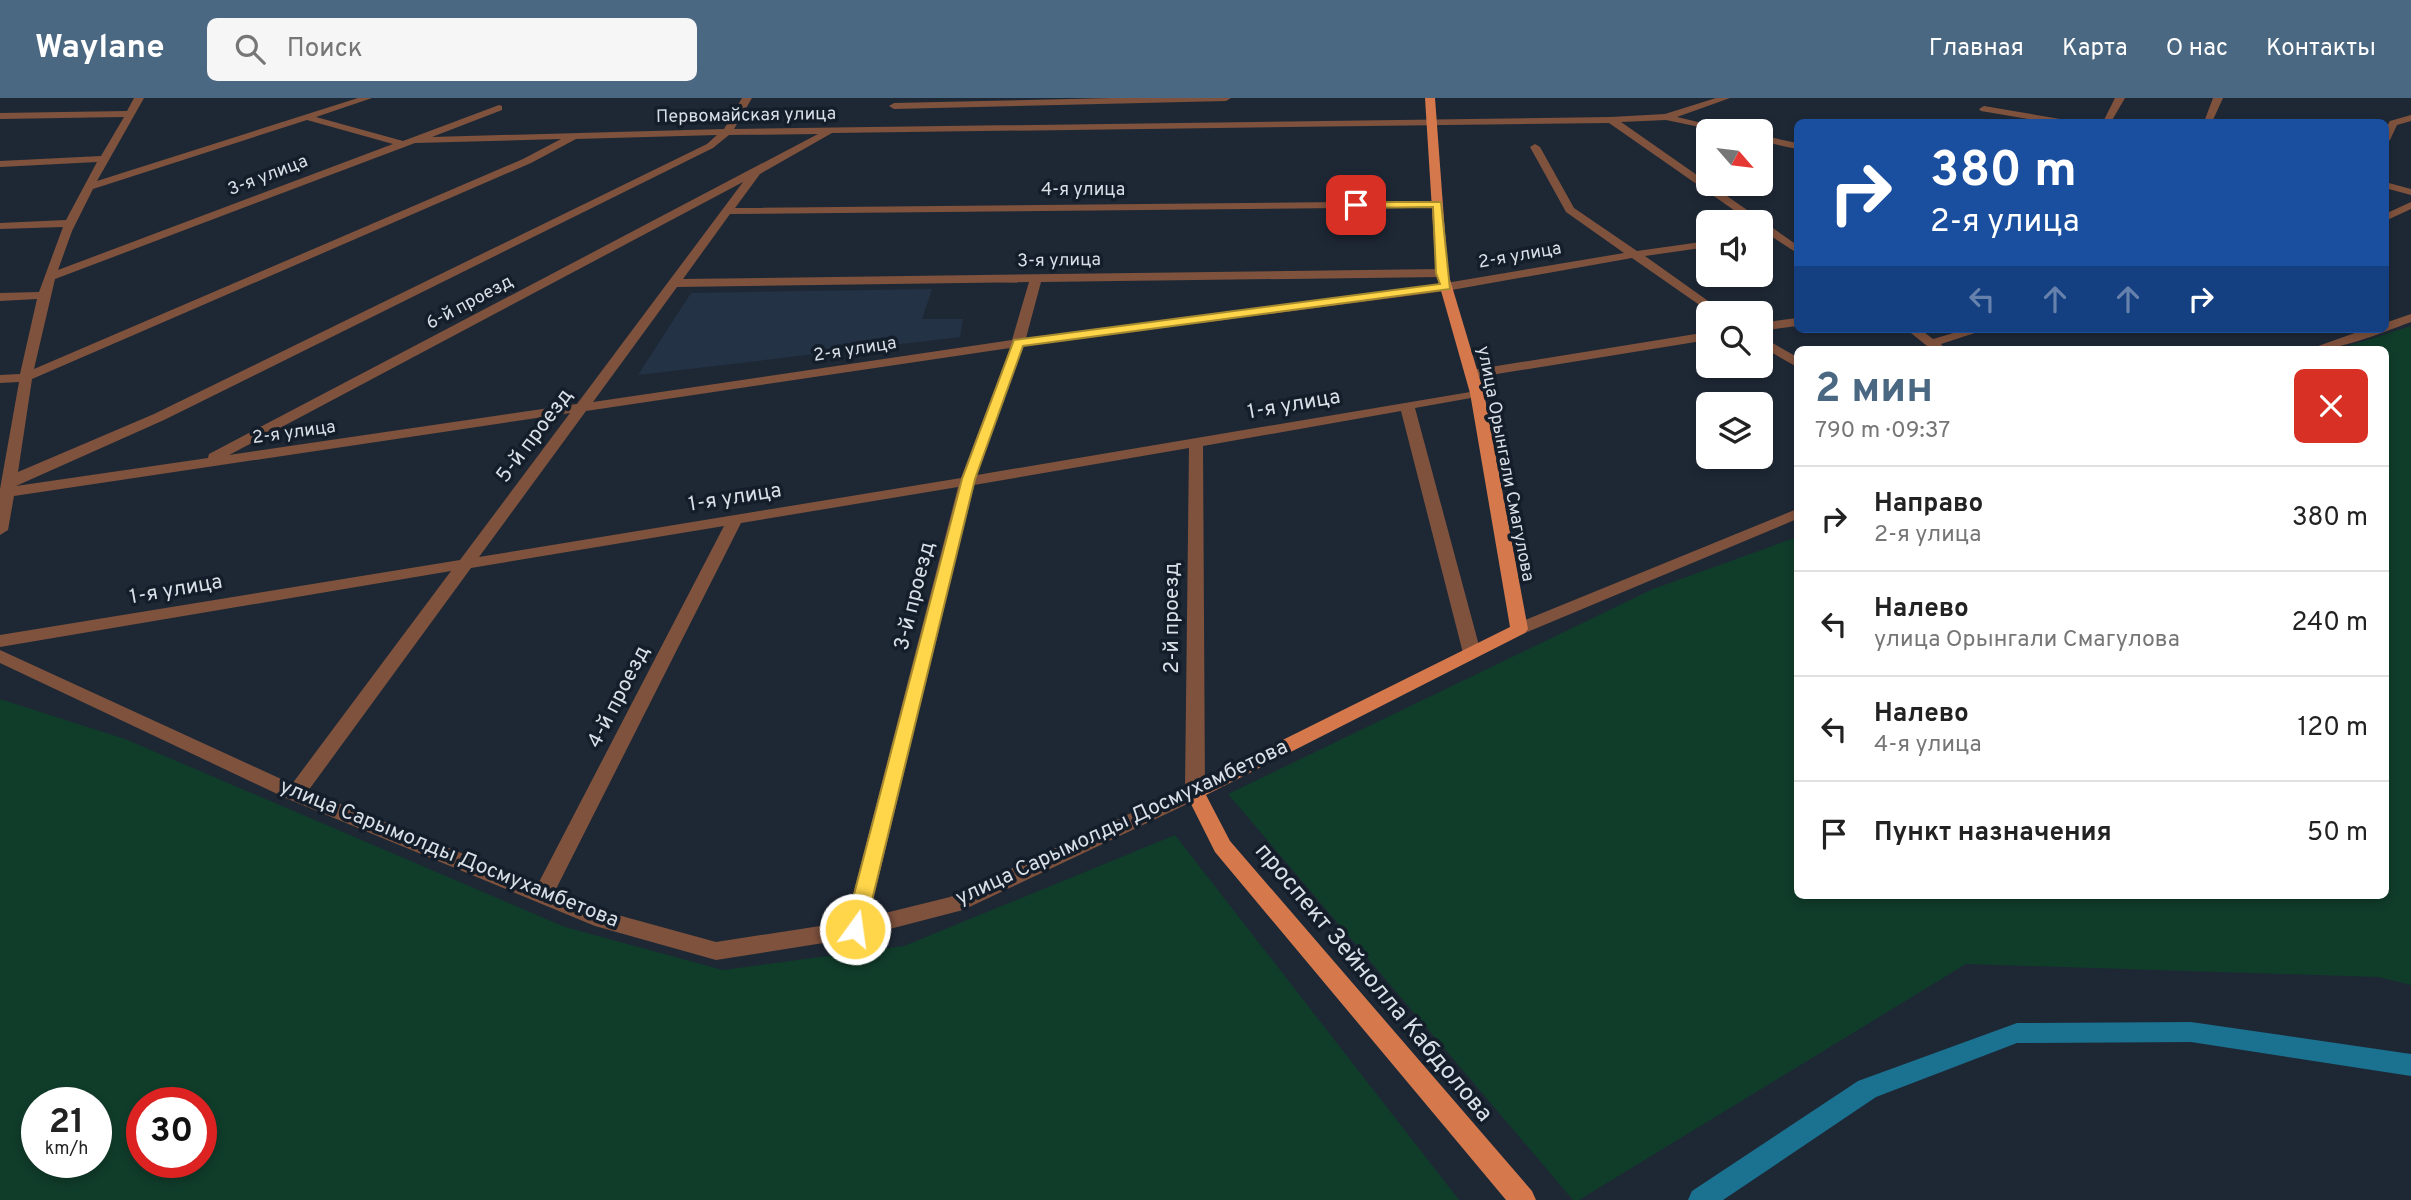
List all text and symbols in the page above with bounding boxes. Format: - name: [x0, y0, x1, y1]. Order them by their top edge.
- search box: [207, 18, 697, 81]
- text: Waylane: [35, 28, 165, 70]
- icon: search: [231, 30, 269, 68]
- text: Поиск: [287, 33, 363, 66]
- text: Главная: [1929, 34, 2024, 64]
- text: Карта: [2062, 34, 2128, 64]
- text: О нас: [2166, 34, 2228, 64]
- text: Контакты: [2266, 34, 2376, 64]
- street label: Первомайская улица: [656, 103, 836, 129]
- north arrow: [1696, 119, 1773, 196]
- map controls: [1696, 119, 1773, 469]
- text: 380 m: [1930, 142, 2077, 204]
- icon: right: [1815, 147, 1906, 238]
- street label: 3-я улица: [225, 150, 311, 202]
- pin: [1326, 175, 1386, 235]
- street label: 4-я улица: [1041, 179, 1125, 202]
- icon: arrive: [1337, 186, 1375, 224]
- text: 2-я улица: [1930, 203, 2079, 243]
- button: sound: [1696, 210, 1773, 287]
- street label: 2-я улица: [1477, 237, 1563, 275]
- street label: 3-я улица: [1017, 249, 1101, 273]
- street label: 6-й проезд: [423, 270, 517, 336]
- icon: left: [1963, 280, 2001, 318]
- icon: ahead: [2036, 280, 2074, 318]
- icon: ahead: [2109, 280, 2147, 318]
- icon: right: [2182, 280, 2220, 318]
- button: search: [1696, 301, 1773, 378]
- street label: 2-я улица: [812, 332, 898, 368]
- street label: улица Орынгали Смагулова: [1471, 344, 1539, 584]
- text: 2 мин: [1815, 364, 1933, 417]
- button: close: [2294, 369, 2368, 443]
- street label: 5-й проезд: [491, 383, 579, 489]
- street label: 1-я улица: [1245, 384, 1343, 426]
- button: layers: [1696, 392, 1773, 469]
- street label: 2-я улица: [251, 416, 337, 450]
- text: 790 m · 09:37: [1815, 417, 1950, 446]
- street label: 1-я улица: [686, 477, 784, 519]
- text: Направо: [1874, 488, 1983, 521]
- icon: right: [1815, 500, 1853, 538]
- text: 380 m: [2292, 502, 2368, 535]
- text: 2-я улица: [1874, 521, 1981, 550]
- street label: 3-й проезд: [888, 539, 942, 653]
- street label: 2-й проезд: [1159, 562, 1186, 674]
- street label: 1-я улица: [127, 569, 225, 611]
- text: Налево: [1874, 593, 1969, 626]
- icon: left: [1815, 605, 1853, 643]
- text: 240 m: [2291, 607, 2368, 640]
- text: улица Орынгали Смагулова: [1874, 626, 2180, 655]
- street label: 4-й проезд: [582, 641, 656, 753]
- text: Налево: [1874, 698, 1969, 731]
- icon: left: [1815, 710, 1853, 748]
- text: 120 m: [2298, 712, 2368, 745]
- text: 4-я улица: [1874, 731, 1982, 760]
- street label: улица Сарымолды Досмухамбетова: [952, 734, 1292, 912]
- street label: улица Сарымолды Досмухамбетова: [275, 773, 623, 935]
- icon: arrive: [1815, 815, 1853, 853]
- text: Пункт назначения: [1874, 817, 2112, 850]
- text: 50 m: [2307, 817, 2368, 850]
- street label: проспект Зейнолла Кабдолова: [1247, 837, 1499, 1129]
- position arrow: [818, 892, 892, 966]
- speed limit sign: 30: [126, 1087, 217, 1178]
- text: 21: [49, 1101, 84, 1145]
- text: km/h: [45, 1138, 88, 1161]

